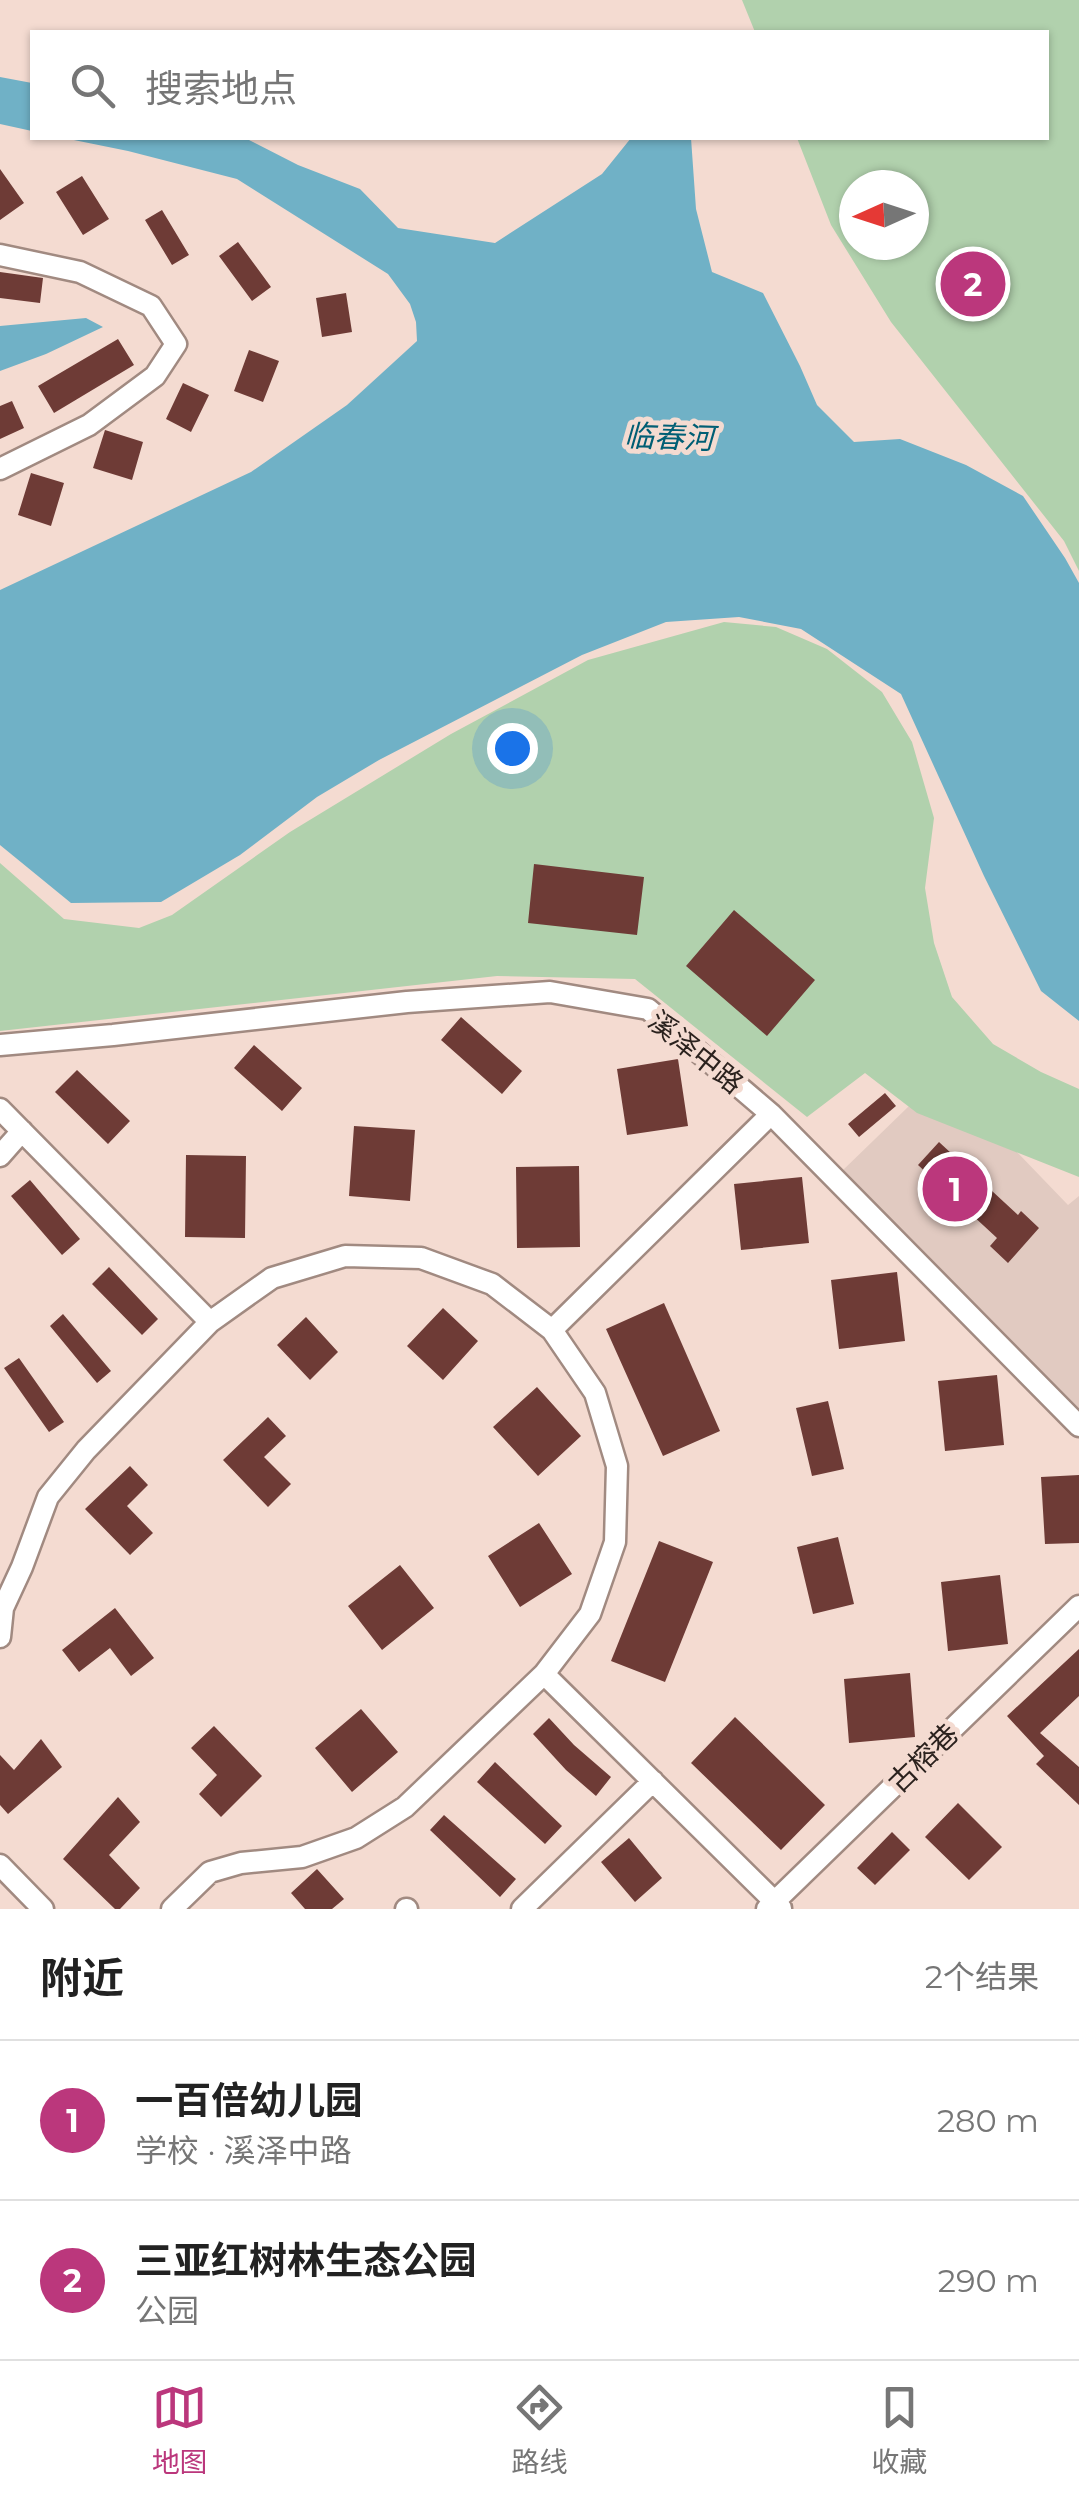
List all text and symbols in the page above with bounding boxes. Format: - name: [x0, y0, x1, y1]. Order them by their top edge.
- search box: [30, 30, 1049, 140]
- icon: search: [65, 58, 120, 113]
- text: 搜索地点: [145, 65, 297, 112]
- north arrow: [839, 170, 929, 260]
- pin: 2: [940, 246, 1006, 322]
- water label: 临春河: [623, 417, 720, 457]
- your location: [487, 723, 538, 774]
- street label: 溪泽中路: [642, 1004, 750, 1100]
- pin: 1: [922, 1152, 988, 1226]
- street label: 古榕巷: [881, 1717, 965, 1799]
- text: 附近: [40, 1952, 124, 2004]
- text: 2个结果: [925, 1957, 1039, 1996]
- text: 一百倍幼儿园: [135, 2077, 363, 2124]
- text: 1: [66, 2101, 79, 2140]
- text: 280 m: [937, 2101, 1039, 2140]
- text: 学校 · 溪泽中路: [135, 2131, 352, 2170]
- text: 三亚红树林生态公园: [135, 2237, 477, 2284]
- text: 2: [63, 2261, 82, 2300]
- text: 290 m: [938, 2261, 1039, 2300]
- text: 公园: [135, 2291, 199, 2330]
- tab: 地图: [152, 2380, 208, 2480]
- tab: 路线: [511, 2380, 567, 2480]
- tab: 收藏: [871, 2380, 927, 2480]

